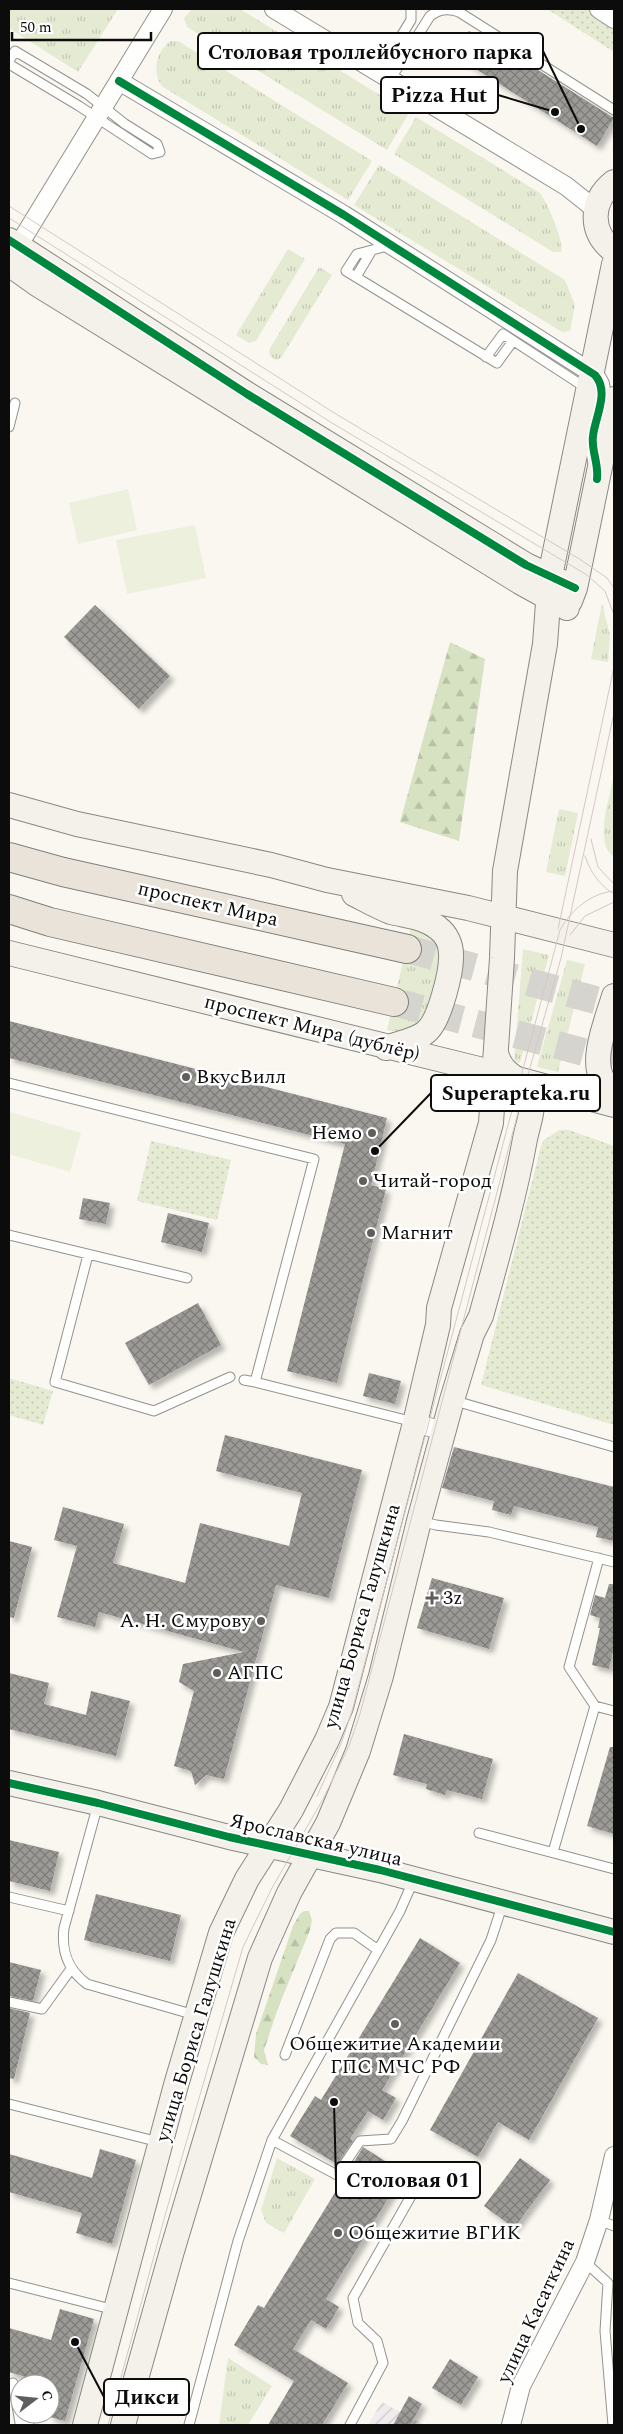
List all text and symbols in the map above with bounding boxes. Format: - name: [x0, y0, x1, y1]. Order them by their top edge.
- scale bar: [12, 10, 151, 42]
- text: 50 m: [20, 16, 52, 39]
- callout: Столовая троллейбусного парка: [198, 33, 543, 69]
- text: Столовая троллейбусного парка: [208, 37, 532, 69]
- callout: Pizza Hut: [381, 77, 498, 113]
- text: Pizza Hut: [391, 80, 487, 112]
- street label: проспект Мира: [135, 873, 281, 935]
- street label: проспект Мира (дублёр): [201, 987, 423, 1069]
- place label: ВкусВилл: [196, 1062, 286, 1092]
- marker: ВкусВилл: [180, 1071, 192, 1083]
- callout: Superapteka.ru: [431, 1075, 600, 1111]
- text: Superapteka.ru: [442, 1078, 591, 1110]
- place label: Немо: [311, 1118, 362, 1148]
- marker: Немо: [366, 1127, 378, 1139]
- place label: Читай-город: [373, 1166, 492, 1196]
- marker: Читай-город: [357, 1175, 369, 1187]
- place label: Магнит: [381, 1218, 453, 1248]
- marker: Магнит: [365, 1227, 377, 1239]
- street label: улица Бориса Галушкина: [315, 1500, 409, 1733]
- place label: 3z: [443, 1583, 463, 1613]
- marker: 3z: [425, 1591, 439, 1605]
- place label: А. Н. Смурову: [120, 1606, 252, 1636]
- marker: А. Н. Смурову: [255, 1615, 267, 1627]
- place label: АГПС: [227, 1658, 284, 1688]
- marker: АГПС: [211, 1667, 223, 1679]
- street label: Ярославская улица: [227, 1806, 405, 1874]
- street label: улица Бориса Галушкина: [147, 1914, 244, 2147]
- marker: Общежитие Академии ГПС МЧС РФ: [389, 2018, 401, 2030]
- place label: Общежитие Академии ГПС МЧС РФ: [289, 2029, 501, 2082]
- callout: Столовая 01: [336, 2162, 480, 2198]
- text: Столовая 01: [346, 2165, 470, 2197]
- place label: Общежитие ВГИК: [348, 2218, 522, 2248]
- marker: Общежитие ВГИК: [332, 2227, 344, 2239]
- street label: улица Касаткина: [489, 2233, 583, 2389]
- north arrow: [10, 2374, 60, 2424]
- callout: Дикси: [104, 2379, 189, 2415]
- text: Дикси: [115, 2382, 179, 2414]
- text: С: [36, 2388, 58, 2403]

